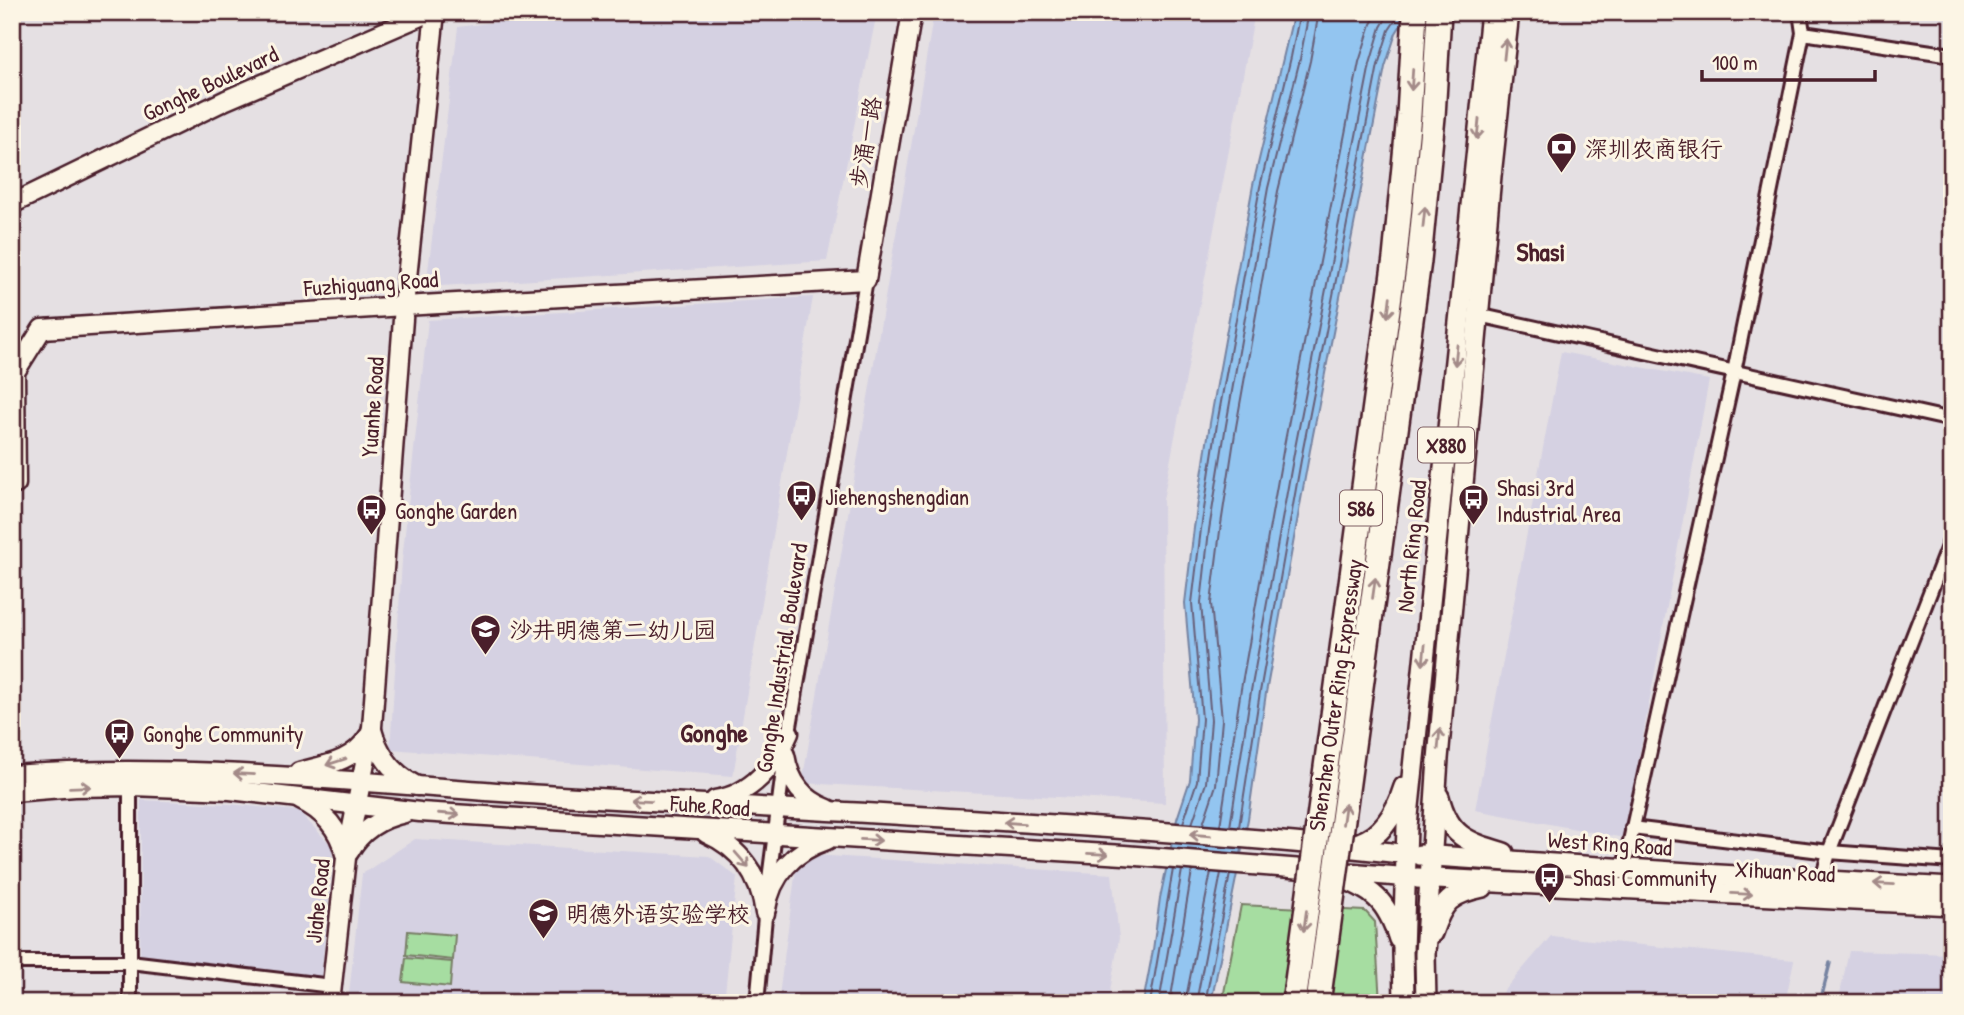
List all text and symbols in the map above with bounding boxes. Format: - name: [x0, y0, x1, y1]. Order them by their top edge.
- street label: Gonghe Boulevard: [137, 38, 283, 128]
- one-way arrow: [1498, 38, 1511, 61]
- scale bar: [1702, 38, 1875, 82]
- text: 100 m: [1712, 48, 1758, 77]
- one-way arrow: [1405, 69, 1418, 92]
- street label: 步涌一路: [842, 94, 888, 190]
- one-way arrow: [1471, 117, 1484, 140]
- bank icon: 深圳农商银行: [1545, 131, 1579, 175]
- place label: 深圳农商银行: [1585, 133, 1723, 164]
- one-way arrow: [1418, 206, 1431, 229]
- district label: Shasi: [1517, 234, 1565, 269]
- street label: Fuzhiguang Road: [302, 263, 439, 303]
- one-way arrow: [1382, 295, 1395, 318]
- one-way arrow: [1449, 343, 1462, 366]
- street label: Yuanhe Road: [353, 356, 391, 458]
- road number: X880: [1418, 428, 1474, 462]
- place label: Shasi 3rd Industrial Area: [1497, 472, 1620, 529]
- street label: North Ring Road: [1389, 478, 1433, 613]
- bus stop icon: Jiehengshengdian: [785, 479, 819, 523]
- place label: Jiehengshengdian: [825, 481, 969, 512]
- bus stop icon: Shasi 3rd Industrial Area: [1457, 483, 1491, 527]
- road number: S86: [1340, 490, 1382, 526]
- bus stop icon: Gonghe Garden: [355, 493, 389, 537]
- place label: Gonghe Garden: [395, 495, 517, 526]
- street label: Gonghe Industrial Boulevard: [748, 541, 814, 775]
- street label: Shenzhen Outer Ring Expressway: [1301, 557, 1369, 833]
- one-way arrow: [1368, 577, 1381, 600]
- school or university icon: 沙井明德第二幼儿园: [469, 612, 503, 656]
- place label: 沙井明德第二幼儿园: [509, 614, 716, 645]
- one-way arrow: [1417, 643, 1430, 665]
- district label: Gonghe: [680, 715, 748, 751]
- bus stop icon: Gonghe Community: [103, 716, 137, 760]
- place label: Gonghe Community: [143, 718, 304, 749]
- one-way arrow: [1433, 728, 1446, 751]
- one-way arrow: [325, 756, 347, 769]
- one-way arrow: [233, 767, 255, 780]
- one-way arrow: [69, 780, 92, 794]
- street label: Fuhe Road: [668, 787, 751, 823]
- one-way arrow: [629, 794, 652, 807]
- one-way arrow: [1337, 803, 1350, 826]
- one-way arrow: [437, 807, 460, 820]
- one-way arrow: [1004, 816, 1026, 829]
- street label: West Ring Road: [1547, 823, 1673, 863]
- one-way arrow: [1189, 828, 1212, 841]
- one-way arrow: [860, 834, 882, 847]
- one-way arrow: [1087, 848, 1109, 861]
- one-way arrow: [734, 850, 750, 868]
- street label: Xihuan Road: [1734, 853, 1836, 889]
- street label: Jiahe Road: [297, 857, 337, 945]
- bus stop icon: Shasi Community: [1533, 860, 1567, 904]
- place label: Shasi Community: [1573, 862, 1717, 893]
- one-way arrow: [1872, 878, 1895, 891]
- one-way arrow: [1731, 887, 1754, 900]
- school or university icon: 明德外语实验学校: [526, 896, 560, 940]
- place label: 明德外语实验学校: [566, 898, 750, 929]
- one-way arrow: [1299, 909, 1312, 931]

